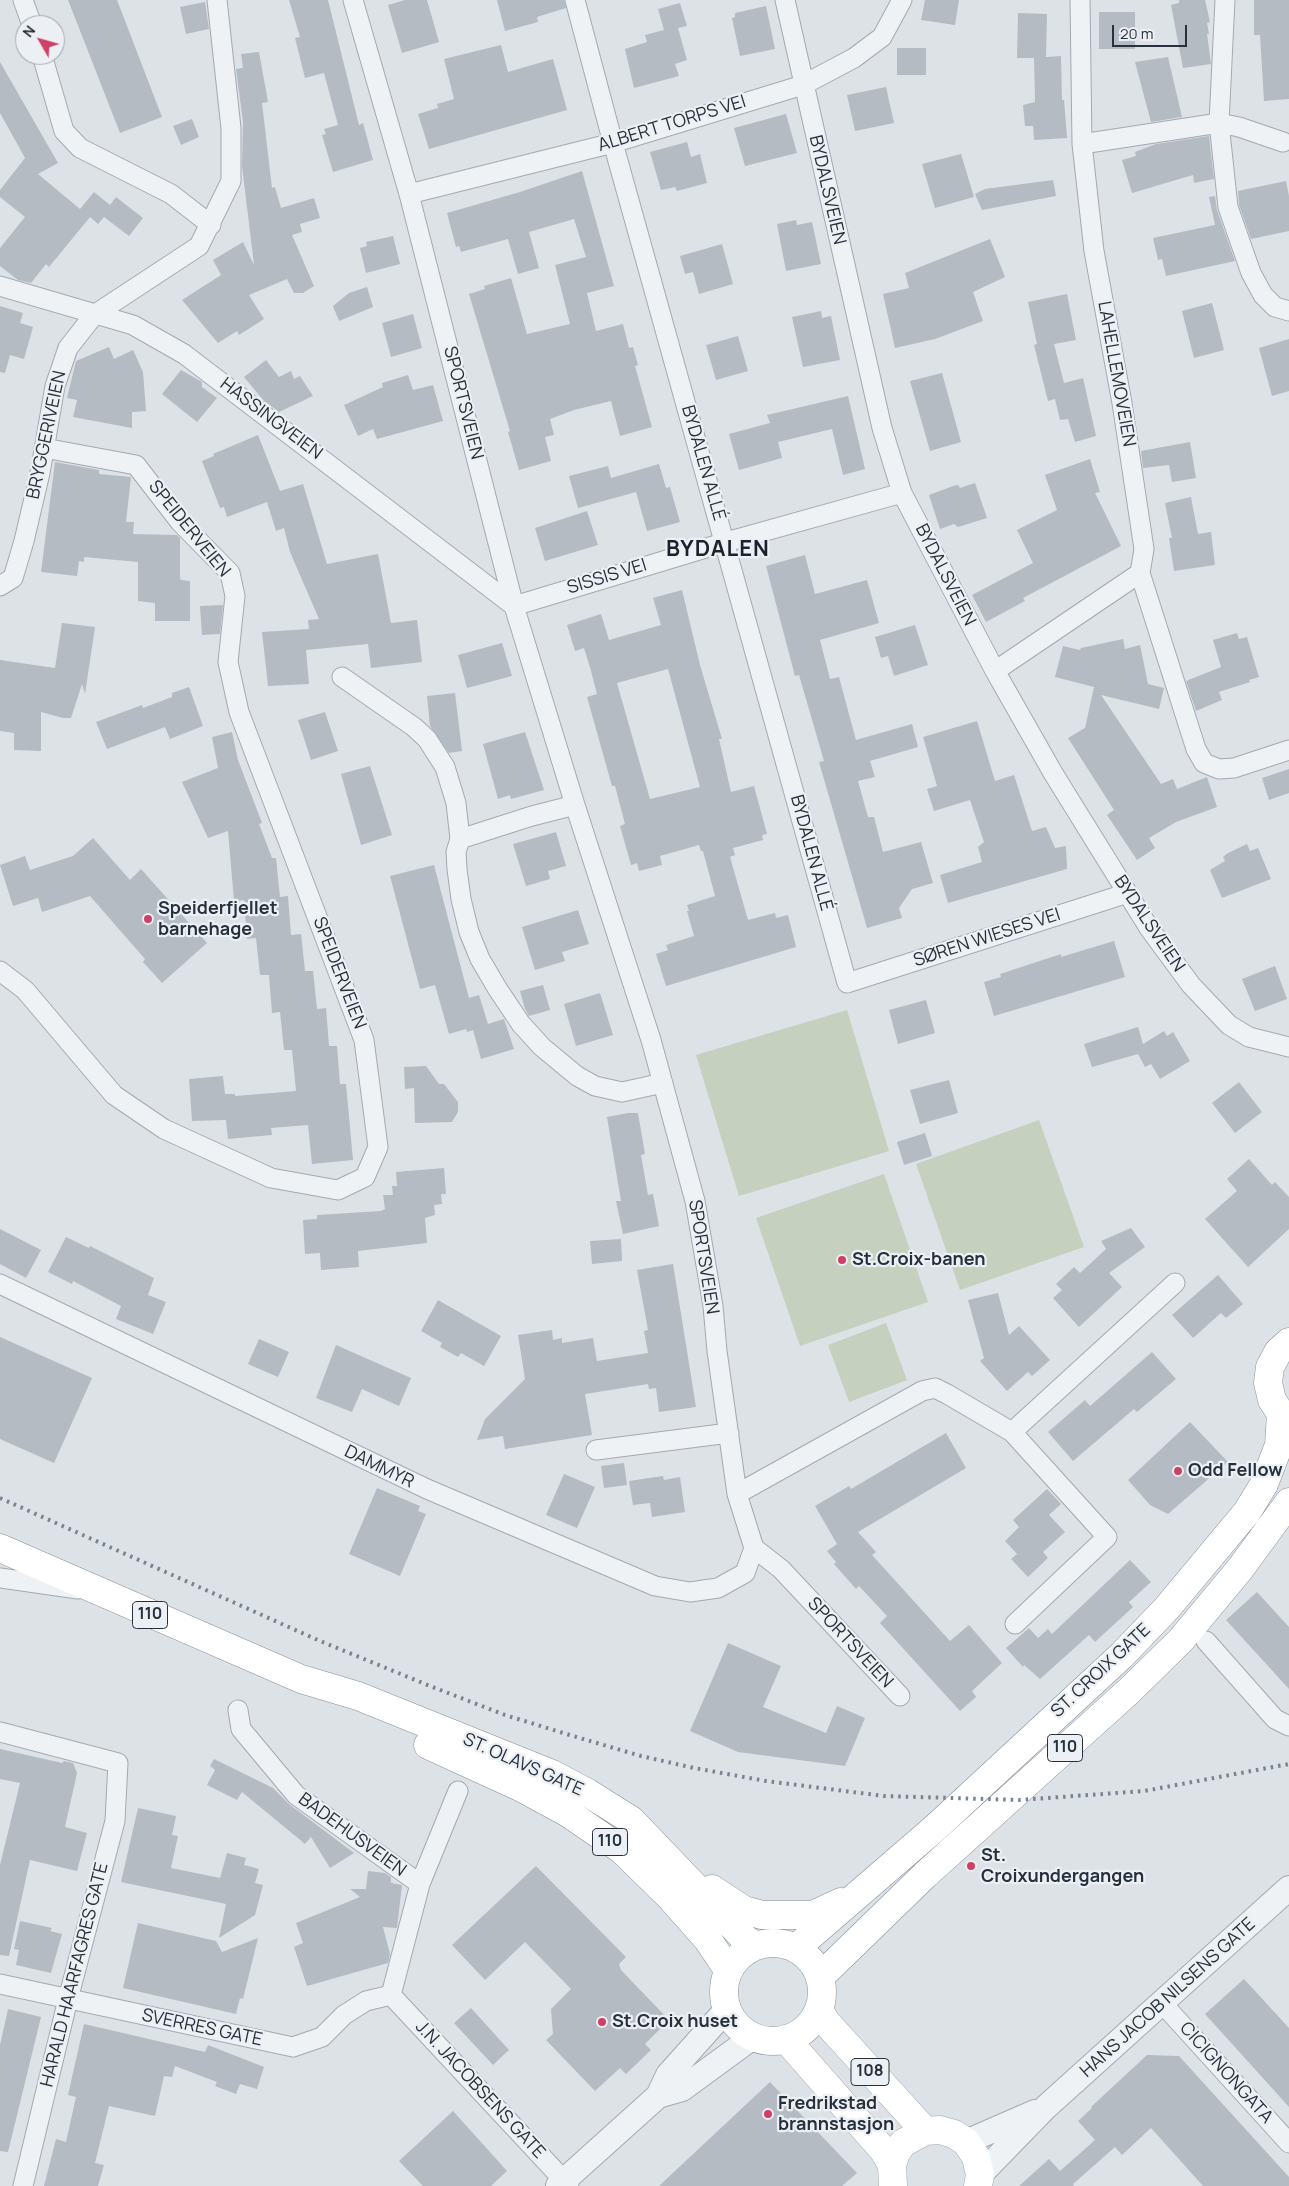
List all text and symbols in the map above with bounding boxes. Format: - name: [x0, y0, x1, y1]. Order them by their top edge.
- north arrow: [15, 15, 65, 65]
- scale bar: [1114, 15, 1189, 47]
- text: N: [18, 21, 39, 41]
- text: 20 m: [1120, 23, 1153, 44]
- street label: ALBERT TORPS VEI: [595, 91, 749, 157]
- street label: BYDALSVEIEN: [804, 133, 850, 247]
- street label: LAHELLEMOVEIEN: [1093, 300, 1139, 448]
- street label: SPORTSVEIEN: [439, 344, 487, 462]
- street label: BRYGGERIVEIEN: [23, 369, 71, 501]
- street label: HASSINGVEIEN: [216, 374, 326, 464]
- street label: BYDALEN ALLÉ: [676, 403, 730, 523]
- street label: SPEIDERVEIEN: [143, 476, 235, 582]
- street label: BYDALSVEIEN: [910, 520, 980, 630]
- district label: BYDALEN: [665, 537, 771, 563]
- street label: SISSIS VEI: [565, 555, 649, 599]
- street label: BYDALEN ALLÉ: [785, 793, 837, 913]
- street label: BYDALSVEIEN: [1109, 872, 1189, 976]
- place label: Speiderfjellet barnehage: [158, 898, 277, 941]
- street label: SØREN WIESES VEI: [911, 904, 1063, 972]
- marker: Speiderfjellet barnehage: [142, 913, 154, 925]
- street label: SPEIDERVEIEN: [308, 914, 370, 1032]
- street label: SPORTSVEIEN: [683, 1198, 723, 1316]
- place label: St.Croix-banen: [852, 1249, 985, 1271]
- marker: St.Croix-banen: [836, 1254, 848, 1266]
- street label: DAMMYR: [341, 1441, 417, 1493]
- place label: Odd Fellow: [1188, 1460, 1283, 1482]
- marker: Odd Fellow: [1172, 1465, 1184, 1477]
- street label: SPORTSVEIEN: [803, 1593, 897, 1693]
- road number: 110: [132, 1602, 168, 1628]
- street label: ST. CROIX GATE: [1047, 1620, 1155, 1722]
- street label: ST. OLAVS GATE: [459, 1729, 587, 1801]
- road number: 110: [1048, 1735, 1082, 1762]
- street label: BADEHUSVEIEN: [294, 1789, 410, 1881]
- road number: 110: [592, 1828, 628, 1855]
- place label: St. Croixundergangen: [981, 1845, 1144, 1888]
- marker: St. Croixundergangen: [965, 1860, 977, 1872]
- street label: HARALD HAARFAGRES GATE: [37, 1861, 113, 2089]
- street label: HANS JACOB NILSENS GATE: [1076, 1914, 1260, 2082]
- street label: SVERRES GATE: [140, 2005, 264, 2051]
- place label: St.Croix huset: [612, 2011, 738, 2033]
- marker: St.Croix huset: [596, 2016, 608, 2028]
- street label: J.N. JACOBSENS GATE: [411, 2017, 549, 2163]
- street label: CICIGNONGATA: [1175, 2018, 1277, 2128]
- road number: 108: [851, 2058, 889, 2086]
- place label: Fredrikstad brannstasjon: [778, 2093, 894, 2136]
- marker: Fredrikstad brannstasjon: [762, 2108, 774, 2120]

